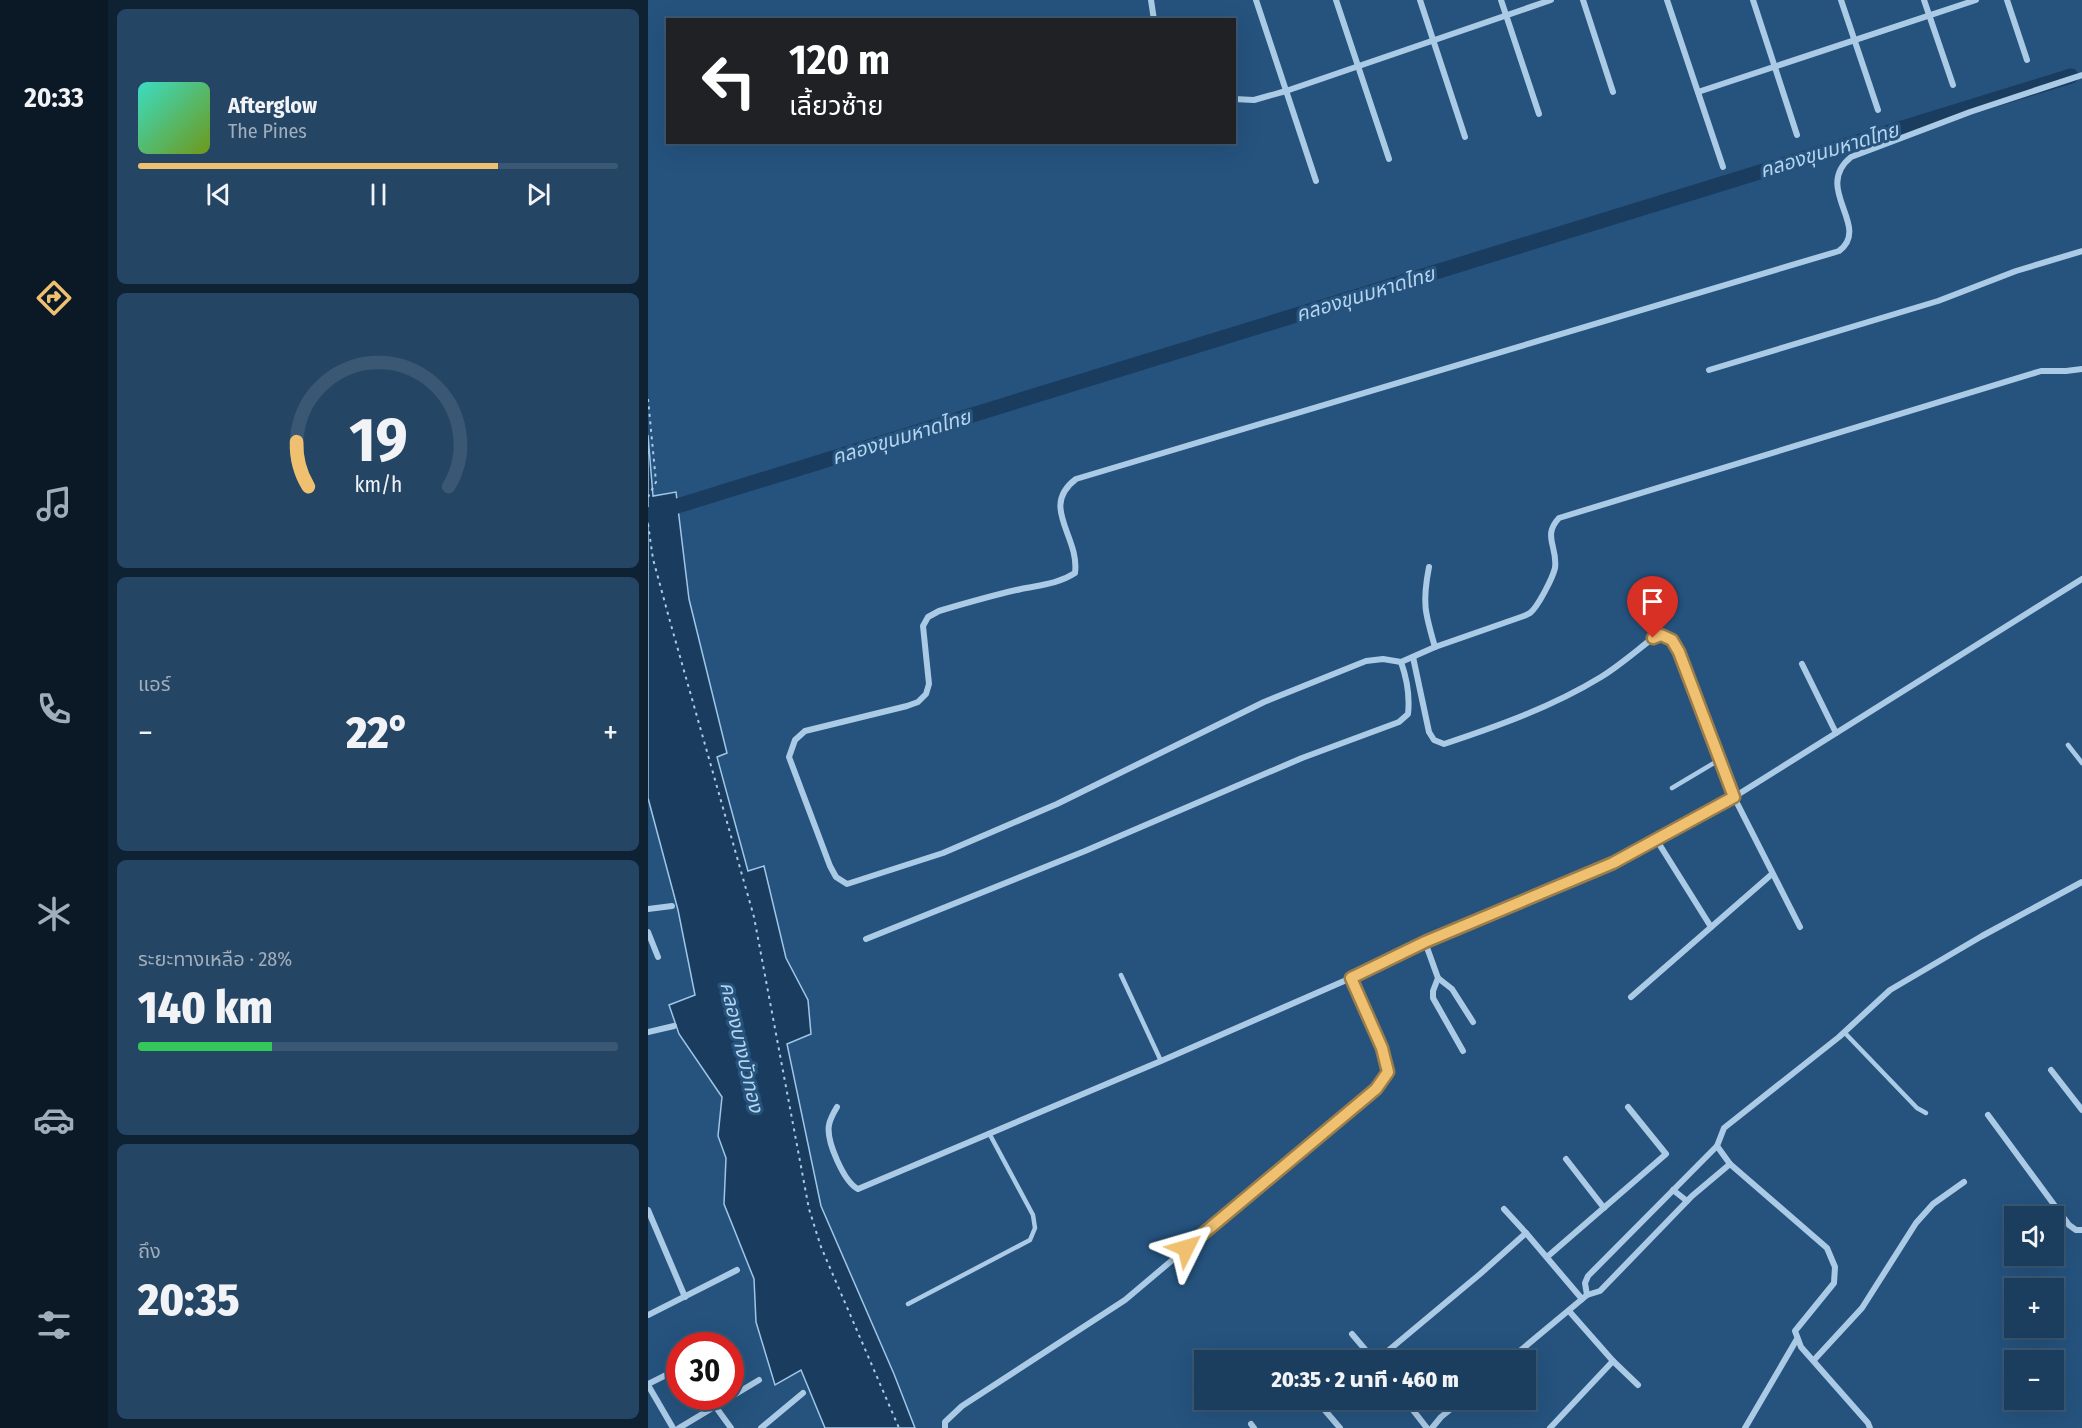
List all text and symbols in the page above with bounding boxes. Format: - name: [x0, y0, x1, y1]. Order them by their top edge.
- text: 120 m: [789, 35, 890, 85]
- icon: left: [690, 42, 768, 120]
- text: 20:33: [24, 82, 84, 114]
- text: เลี้ยวซ้าย: [789, 90, 883, 122]
- text: Afterglow: [228, 92, 317, 119]
- water label: คลองขุนมหาดไทย: [1757, 117, 1904, 183]
- text: The Pines: [228, 119, 307, 143]
- icon: previous: [202, 178, 235, 211]
- icon: pause: [362, 178, 395, 211]
- icon: next: [522, 178, 555, 211]
- water label: คลองขุนมหาดไทย: [1293, 261, 1440, 327]
- icon: directions: [33, 277, 75, 319]
- text: 19: [349, 403, 407, 478]
- water label: คลองขุนมหาดไทย: [829, 404, 976, 470]
- text: km/h: [354, 473, 402, 499]
- icon: music: [33, 483, 75, 525]
- pin: [1627, 576, 1678, 638]
- icon: arrive: [1636, 585, 1669, 618]
- text: แอร์: [138, 672, 170, 696]
- icon: phone: [33, 688, 75, 730]
- text: 22°: [346, 706, 410, 760]
- text: −: [138, 713, 153, 753]
- text: +: [603, 713, 618, 753]
- icon: climate: [33, 893, 75, 935]
- text: ระยะทางเหลือ · 28%: [138, 947, 292, 971]
- water label: คลองบางบัวทอง: [715, 979, 769, 1116]
- text: 140 km: [138, 981, 273, 1035]
- icon: car: [33, 1099, 75, 1141]
- map controls: [2004, 1206, 2064, 1410]
- button: sound: [2004, 1206, 2064, 1266]
- position arrow: [1154, 1216, 1218, 1280]
- text: ถึง: [138, 1239, 161, 1263]
- text: 20:35: [138, 1273, 239, 1327]
- button: +: [2004, 1278, 2064, 1338]
- icon: filters: [33, 1304, 75, 1346]
- speed limit sign: 30: [666, 1332, 744, 1410]
- button: −: [2004, 1350, 2064, 1410]
- text: 20:35 · 2 นาที · 460 m: [1271, 1366, 1459, 1393]

